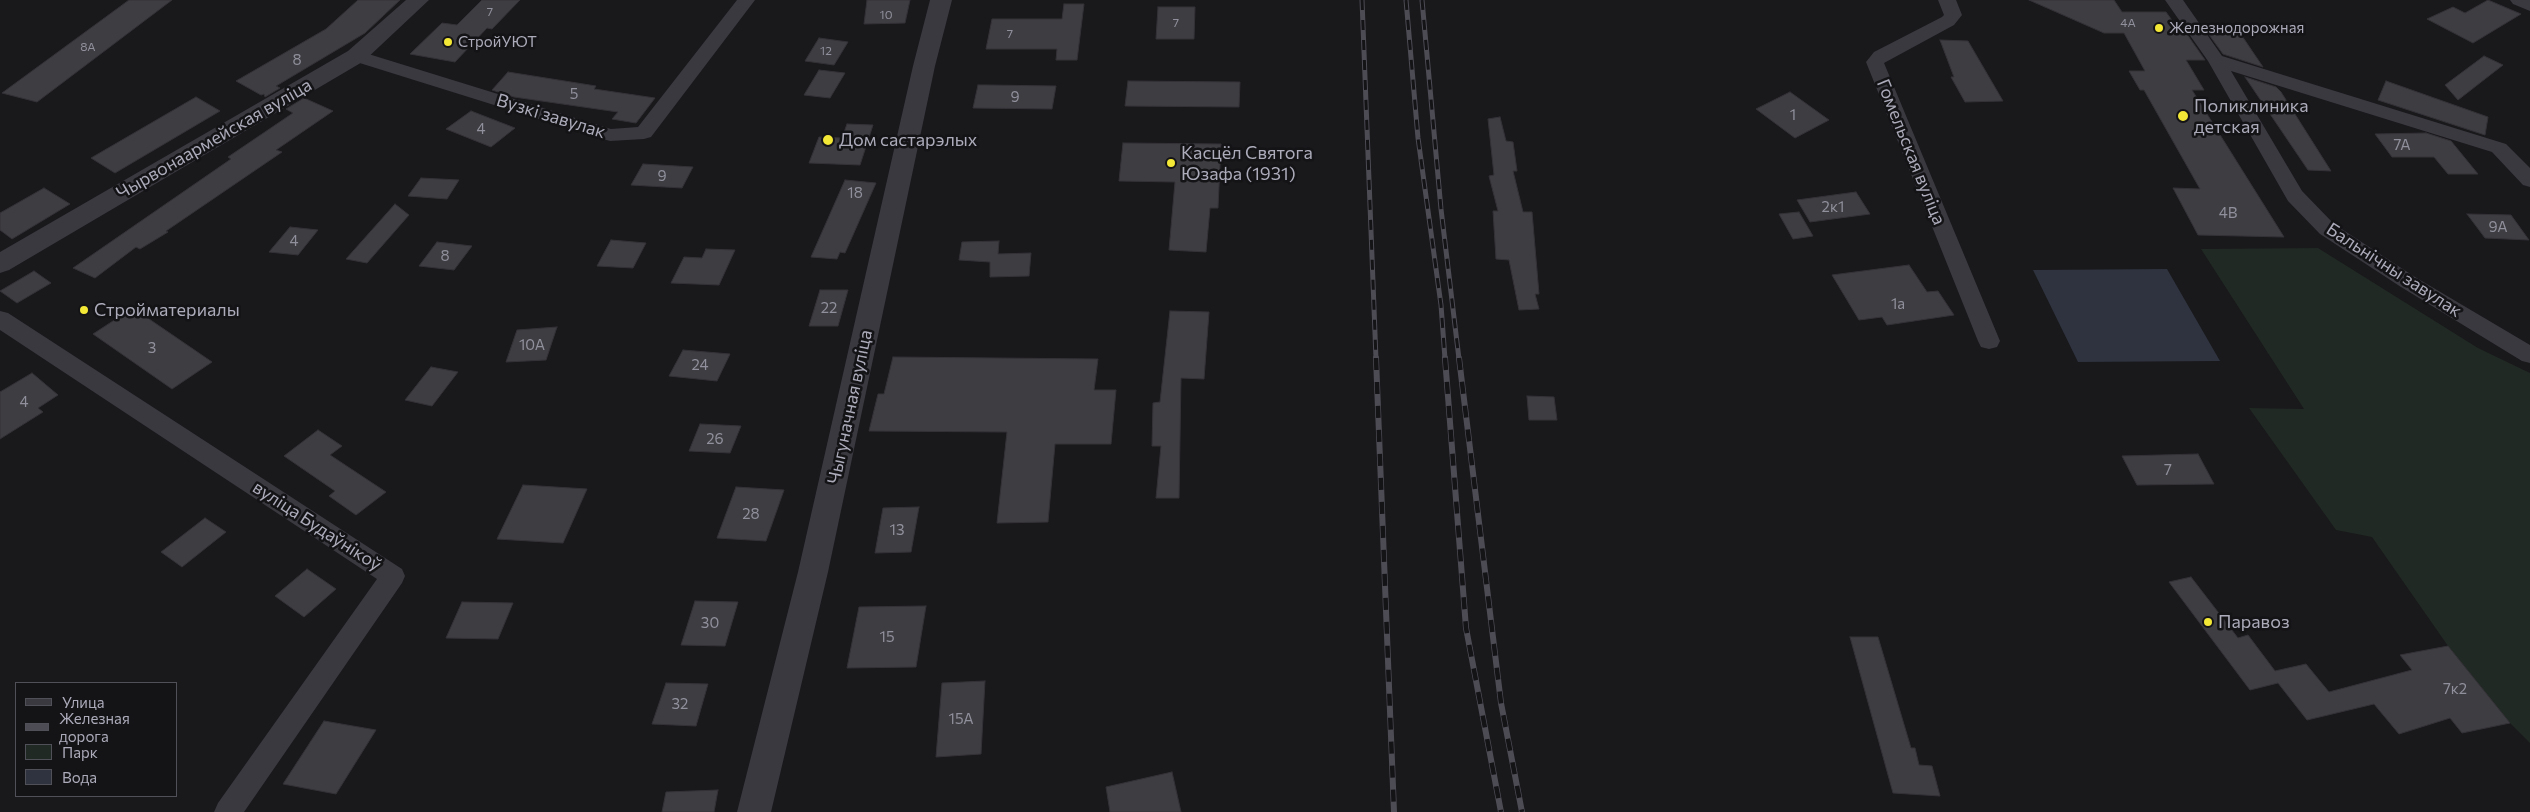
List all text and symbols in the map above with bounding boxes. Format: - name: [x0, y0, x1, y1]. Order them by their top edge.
- house number: 7: [487, 5, 493, 19]
- house number: 10: [880, 8, 892, 22]
- house number: 7: [1173, 16, 1179, 30]
- house number: 4А: [2120, 16, 2136, 30]
- place label: Железнодорожная: [2169, 19, 2304, 37]
- marker: Железнодорожная: [2153, 22, 2165, 34]
- house number: 7: [1007, 27, 1013, 41]
- place label: СтройУЮТ: [458, 33, 537, 51]
- marker: СтройУЮТ: [442, 36, 454, 48]
- house number: 8А: [80, 40, 96, 54]
- house number: 12: [820, 44, 832, 58]
- house number: 8: [292, 51, 302, 69]
- street label: Чырвонаармейская вуліца: [113, 74, 315, 204]
- street label: Гомельская вуліца: [1872, 76, 1950, 228]
- house number: 5: [570, 85, 578, 103]
- house number: 9: [1010, 88, 1020, 106]
- street label: Вузкі завулак: [494, 89, 608, 143]
- place label: Поликлиника детская: [2194, 95, 2309, 138]
- house number: 1: [1790, 106, 1796, 124]
- marker: Поликлиника детская: [2176, 109, 2190, 123]
- house number: 4: [477, 120, 485, 138]
- place label: Дом састарэлых: [839, 129, 977, 151]
- marker: Дом састарэлых: [821, 133, 835, 147]
- house number: 7А: [2393, 136, 2411, 154]
- place label: Касцёл Святога Юзафа (1931): [1181, 142, 1313, 184]
- marker: Касцёл Святога Юзафа (1931): [1165, 157, 1177, 169]
- house number: 9: [657, 167, 667, 185]
- house number: 18: [847, 184, 863, 202]
- house number: 2к1: [1822, 198, 1844, 216]
- house number: 4В: [2219, 204, 2237, 222]
- street label: Бальнічны завулак: [2322, 218, 2466, 322]
- house number: 9А: [2488, 218, 2508, 236]
- house number: 4: [290, 232, 298, 250]
- house number: 8: [440, 247, 450, 265]
- house number: 1а: [1891, 295, 1905, 313]
- place label: Стройматериалы: [94, 299, 240, 321]
- house number: 22: [821, 299, 837, 317]
- marker: Стройматериалы: [78, 304, 90, 316]
- street label: Чыгуначная вуліца: [823, 328, 877, 486]
- house number: 10А: [519, 336, 545, 354]
- house number: 3: [148, 339, 156, 357]
- house number: 24: [691, 356, 709, 374]
- house number: 4: [20, 393, 28, 411]
- house number: 26: [706, 430, 724, 448]
- house number: 7: [2164, 461, 2172, 479]
- street label: вуліца Будаўнікоў: [249, 476, 385, 576]
- house number: 28: [742, 505, 760, 523]
- house number: 13: [890, 521, 904, 539]
- place label: Паравоз: [2218, 611, 2290, 633]
- house number: 30: [701, 614, 719, 632]
- marker: Паравоз: [2202, 616, 2214, 628]
- house number: 15: [879, 628, 895, 646]
- house number: 7к2: [2443, 680, 2467, 698]
- legend: [15, 682, 178, 797]
- text: Улица: [62, 693, 104, 711]
- house number: 32: [672, 695, 688, 713]
- text: Железная дорога: [59, 709, 130, 745]
- house number: 15А: [948, 710, 974, 728]
- text: Парк: [62, 743, 98, 761]
- text: Вода: [62, 768, 97, 786]

